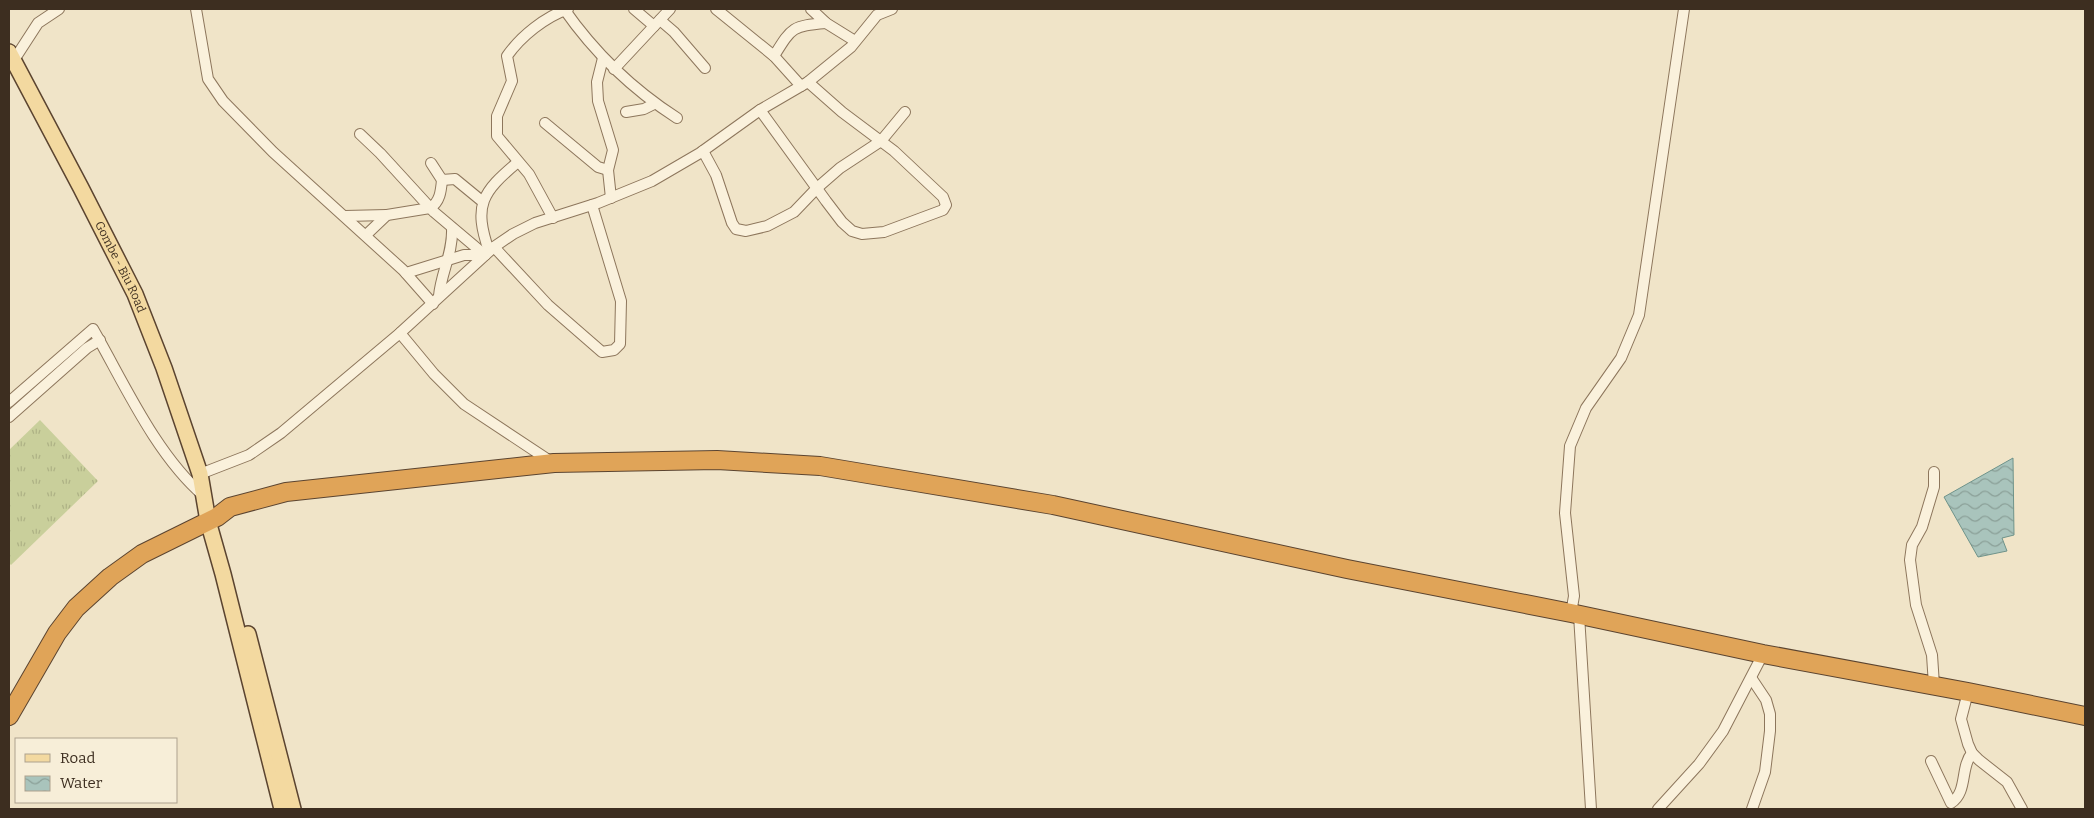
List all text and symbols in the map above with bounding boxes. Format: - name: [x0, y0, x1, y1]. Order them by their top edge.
- street label: Gombe - Biu Road: [92, 219, 149, 314]
- legend: [15, 738, 178, 803]
- text: Road: [60, 749, 95, 767]
- text: Water: [60, 774, 103, 792]

